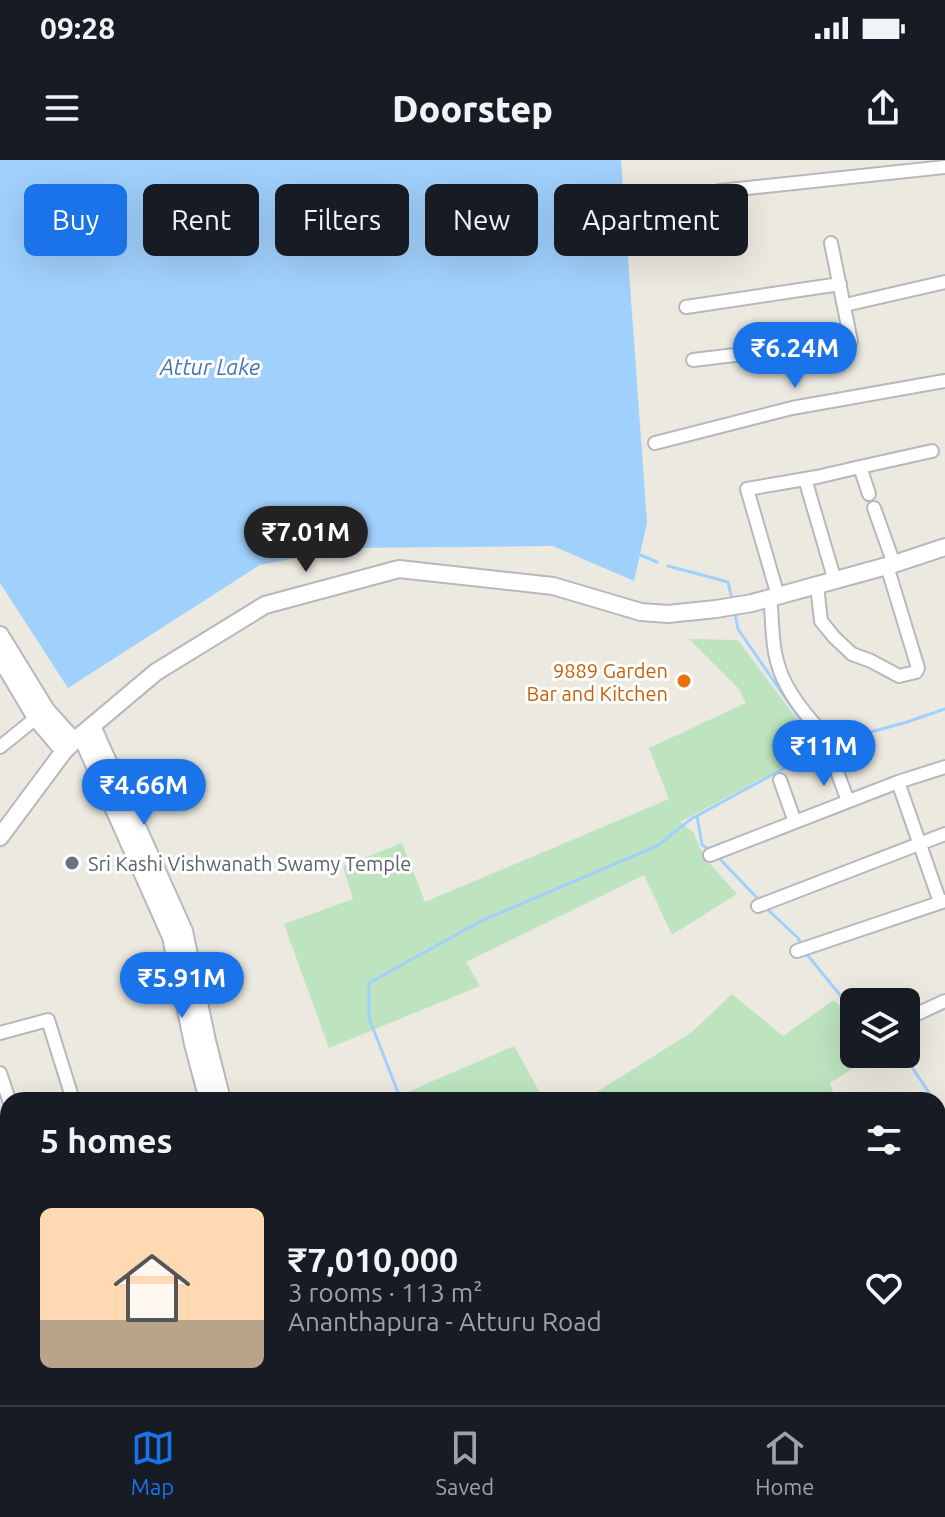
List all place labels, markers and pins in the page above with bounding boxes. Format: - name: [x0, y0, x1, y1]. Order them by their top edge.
- pin: ₹6.24M: [730, 322, 860, 390]
- pin: ₹7.01M: [241, 506, 371, 574]
- place label: 9889 Garden Bar and Kitchen: [526, 659, 668, 705]
- marker: 9889 Garden Bar and Kitchen: [675, 672, 693, 690]
- pin: ₹11M: [777, 720, 871, 788]
- pin: ₹4.66M: [79, 759, 209, 827]
- place label: Sri Kashi Vishwanath Swamy Temple: [88, 852, 411, 875]
- marker: Sri Kashi Vishwanath Swamy Temple: [63, 854, 81, 872]
- pin: ₹5.91M: [117, 952, 247, 1020]

